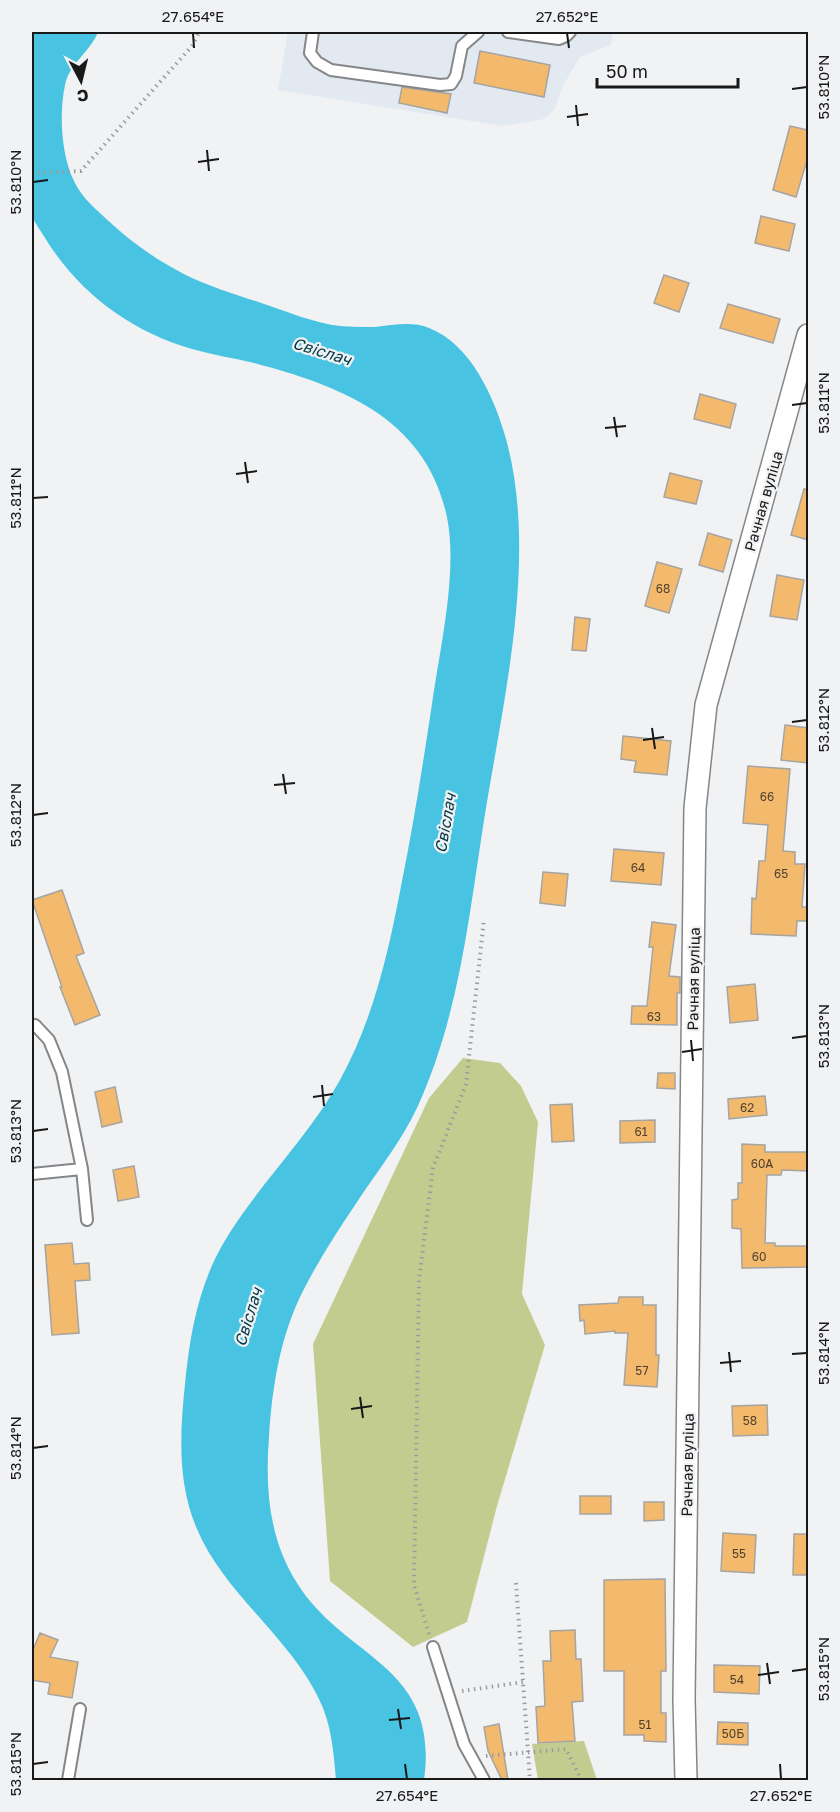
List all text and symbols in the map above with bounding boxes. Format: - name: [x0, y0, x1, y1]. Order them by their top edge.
- text: 27.654°E: [162, 7, 224, 25]
- text: 27.652°E: [536, 7, 598, 25]
- north arrow: [51, 51, 111, 111]
- scale bar: [597, 51, 738, 89]
- text: 53.810°N: [814, 55, 832, 119]
- text: 50 m: [606, 60, 648, 82]
- text: С: [76, 85, 90, 107]
- text: 53.810°N: [6, 150, 24, 214]
- water label: Свіслач: [290, 333, 355, 370]
- text: 53.811°N: [814, 372, 832, 434]
- street label: Рачная вуліца: [740, 449, 786, 553]
- text: 53.811°N: [6, 467, 24, 529]
- house number: 68: [656, 581, 670, 596]
- text: 53.812°N: [814, 688, 832, 752]
- text: 53.812°N: [6, 783, 24, 847]
- house number: 66: [760, 789, 774, 804]
- water label: Свіслач: [430, 791, 460, 854]
- house number: 64: [631, 860, 645, 875]
- house number: 65: [774, 866, 788, 881]
- street label: Рачная вуліца: [683, 927, 703, 1031]
- text: 53.813°N: [814, 1004, 832, 1068]
- house number: 63: [647, 1009, 661, 1024]
- text: 53.813°N: [6, 1099, 24, 1163]
- house number: 62: [740, 1100, 754, 1115]
- house number: 61: [634, 1124, 648, 1139]
- house number: 60А: [751, 1156, 773, 1171]
- house number: 60: [752, 1249, 766, 1264]
- water label: Свіслач: [230, 1284, 267, 1349]
- text: 53.814°N: [814, 1321, 832, 1385]
- house number: 57: [635, 1363, 649, 1378]
- street label: Рачная вуліца: [677, 1413, 697, 1517]
- house number: 58: [743, 1413, 757, 1428]
- text: 53.814°N: [6, 1416, 24, 1480]
- house number: 55: [732, 1546, 746, 1561]
- text: 53.815°N: [814, 1637, 832, 1701]
- house number: 54: [730, 1672, 744, 1687]
- house number: 51: [639, 1717, 652, 1732]
- house number: 50Б: [722, 1726, 744, 1741]
- text: 53.815°N: [6, 1732, 24, 1796]
- text: 27.654°E: [376, 1786, 438, 1804]
- text: 27.652°E: [750, 1786, 812, 1804]

